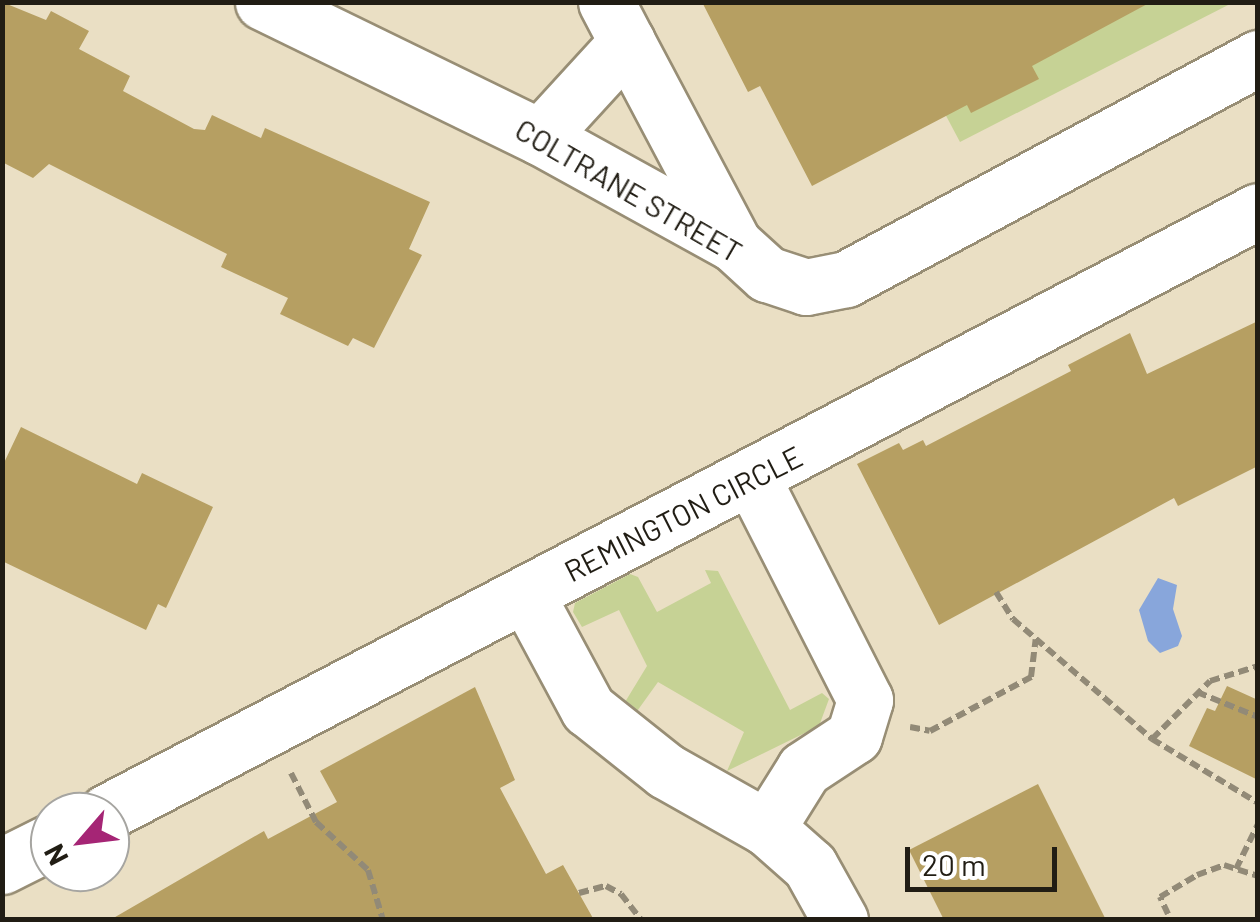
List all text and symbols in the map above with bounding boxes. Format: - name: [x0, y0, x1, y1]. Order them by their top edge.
- street label: COLTRANE STREET: [509, 111, 749, 269]
- street label: REMINGTON CIRCLE: [558, 437, 808, 589]
- north arrow: [30, 792, 130, 892]
- scale bar: [910, 827, 1062, 889]
- text: N: [36, 839, 75, 871]
- text: 20 m: [922, 846, 986, 882]

